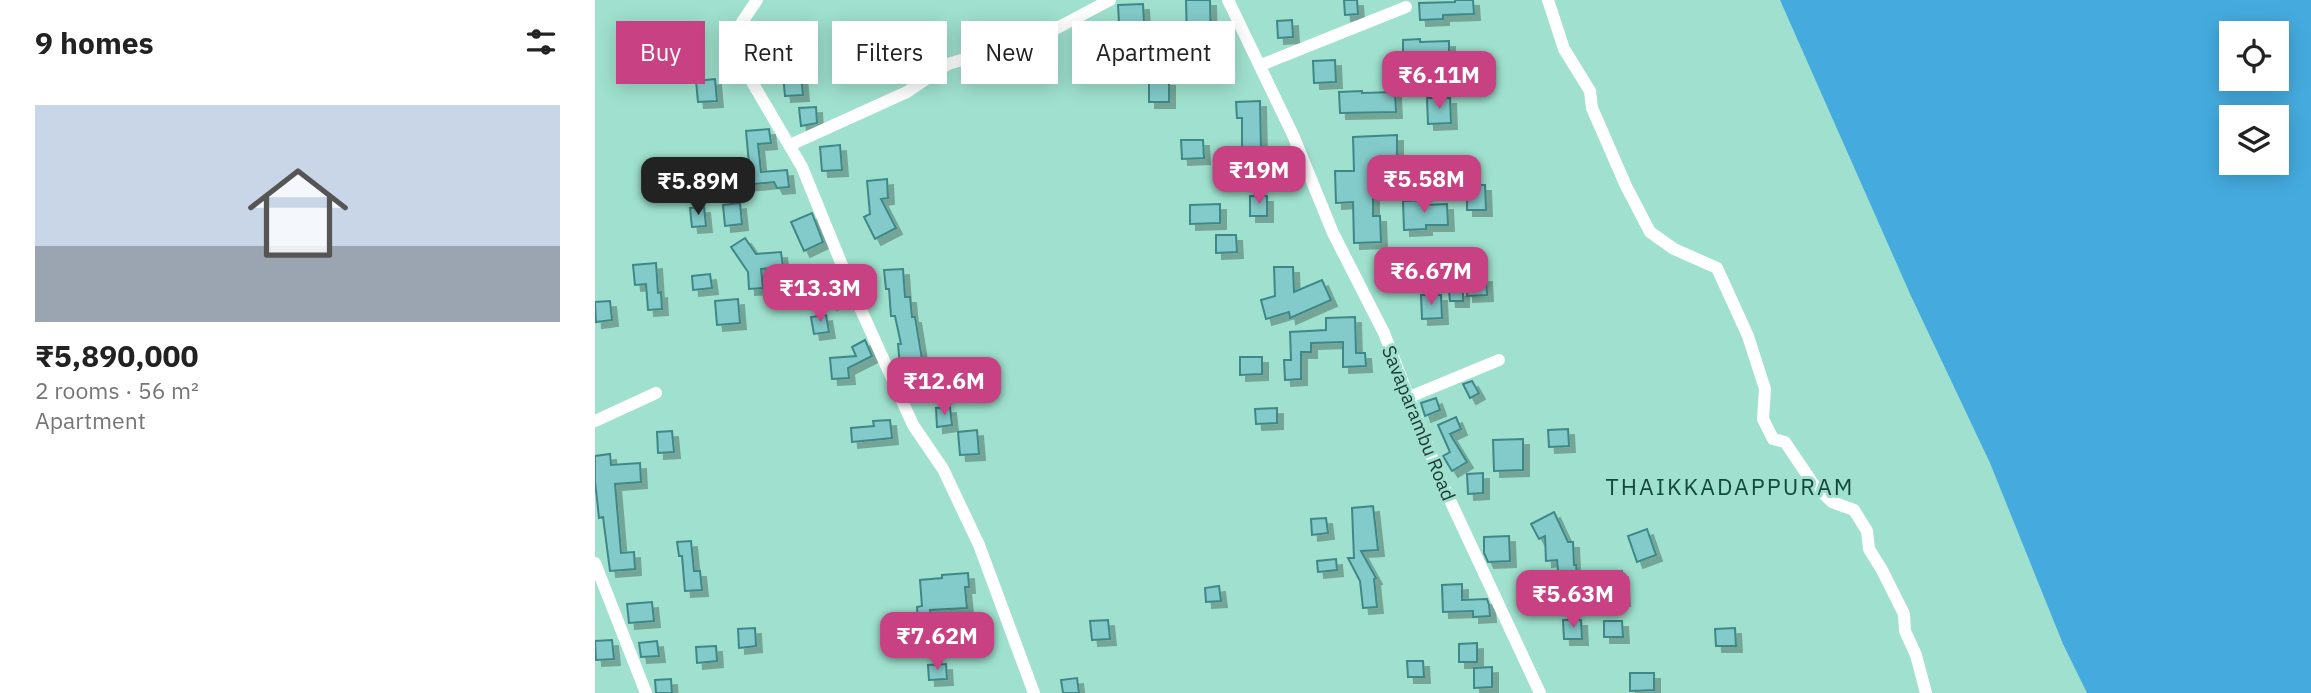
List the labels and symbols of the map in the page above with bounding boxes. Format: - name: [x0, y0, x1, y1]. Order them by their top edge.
- pin: ₹6.11M: [1382, 52, 1496, 111]
- pin: ₹19M: [1218, 146, 1300, 206]
- pin: ₹5.58M: [1367, 156, 1481, 215]
- pin: ₹5.89M: [641, 158, 755, 217]
- pin: ₹6.67M: [1374, 247, 1488, 307]
- pin: ₹13.3M: [763, 264, 877, 324]
- street label: Savaparambu Road: [1377, 342, 1461, 504]
- pin: ₹12.6M: [887, 358, 1001, 417]
- district label: THAIKKADAPPURAM: [1606, 471, 1854, 501]
- pin: ₹5.63M: [1516, 570, 1630, 630]
- pin: ₹7.62M: [880, 612, 994, 672]

